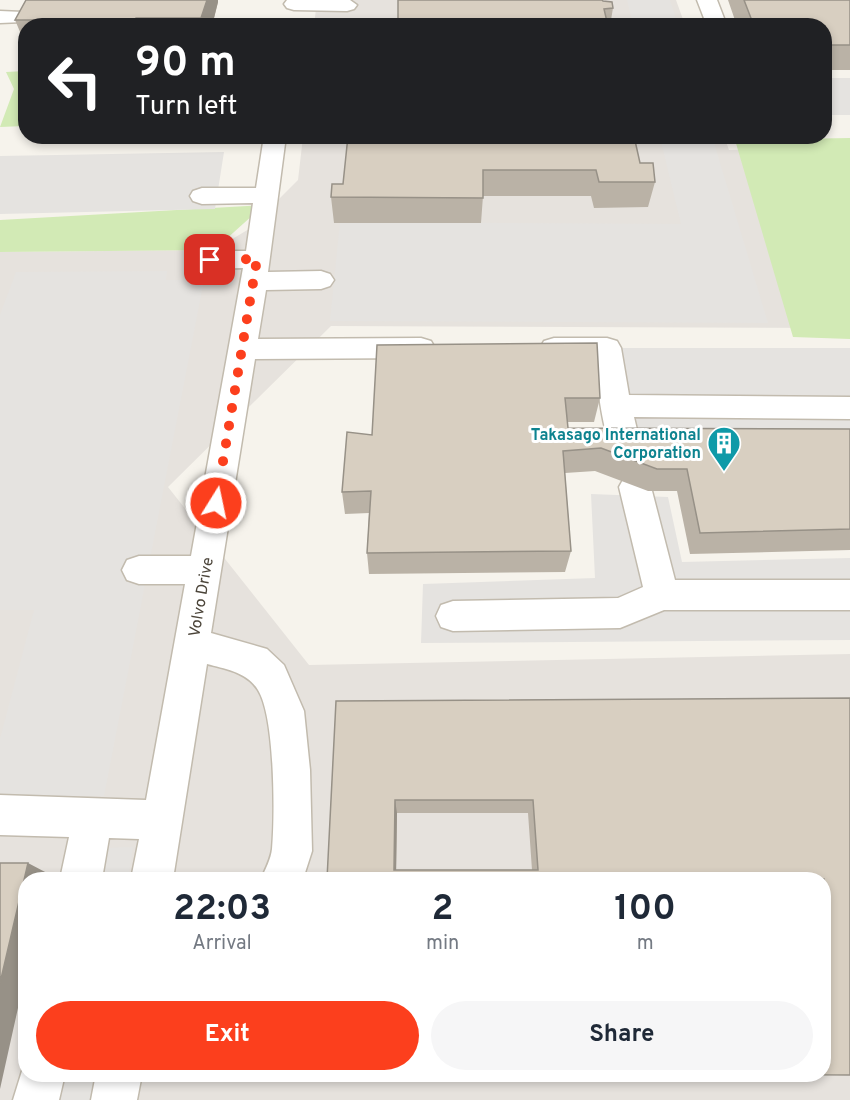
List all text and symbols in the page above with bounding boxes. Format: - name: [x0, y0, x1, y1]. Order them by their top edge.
- text: 90 m: [135, 38, 236, 91]
- icon: left: [36, 42, 114, 120]
- text: Turn left: [135, 90, 237, 124]
- pin: [184, 234, 235, 285]
- icon: arrive: [193, 243, 226, 276]
- building icon: Takasago International Corporation: [706, 425, 742, 472]
- place label: Takasago International Corporation: [531, 426, 701, 464]
- position arrow: [184, 471, 248, 535]
- street label: Volvo Drive: [185, 556, 219, 639]
- text: 22:03: [173, 887, 271, 933]
- text: 2: [432, 887, 454, 933]
- text: 100: [614, 887, 676, 933]
- text: Arrival: [192, 931, 252, 957]
- text: min: [426, 931, 459, 957]
- text: m: [637, 931, 654, 957]
- button: Exit: [36, 1001, 419, 1070]
- button: Share: [431, 1001, 813, 1070]

